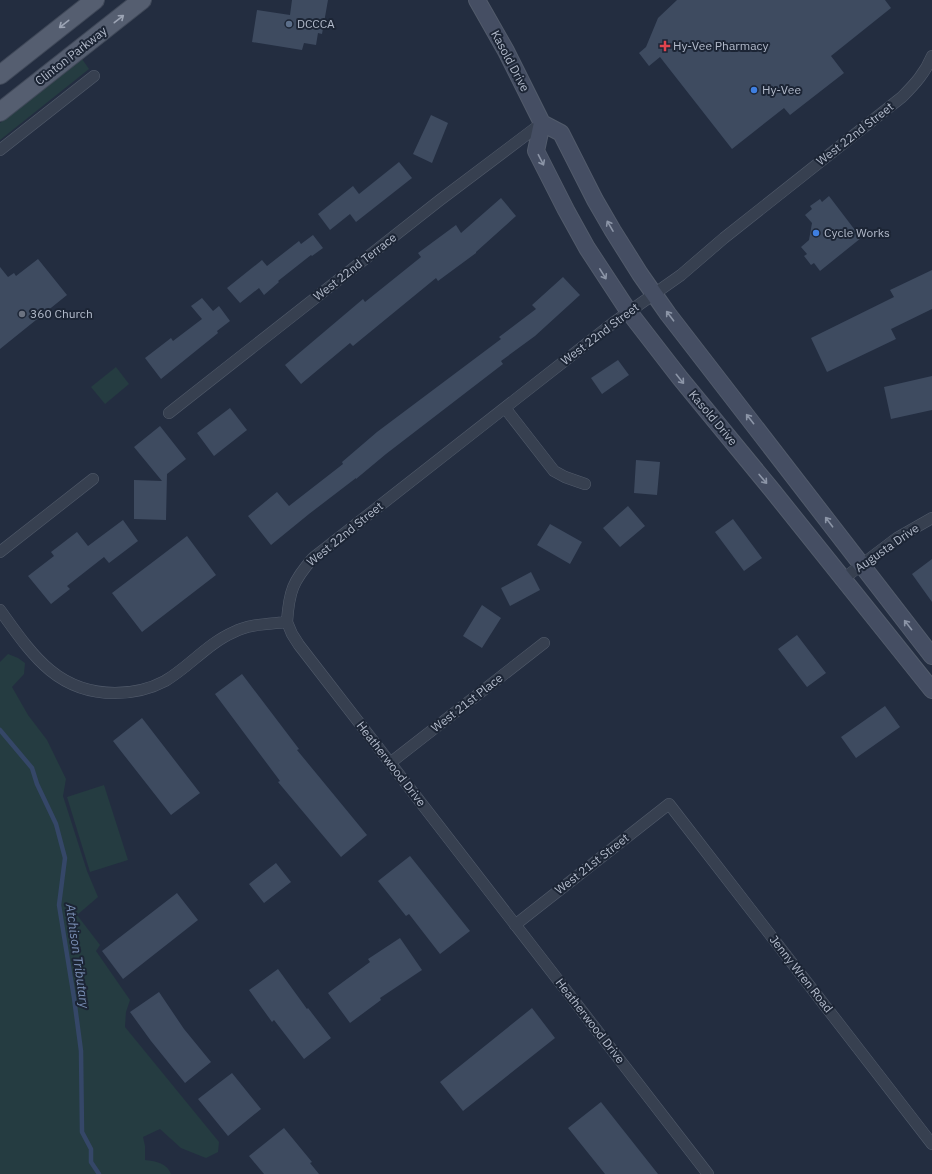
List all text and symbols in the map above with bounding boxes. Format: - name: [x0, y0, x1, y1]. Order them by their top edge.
- one-way arrow: [113, 14, 124, 23]
- place label: DCCCA: [297, 16, 335, 31]
- marker: DCCCA: [284, 19, 294, 29]
- one-way arrow: [59, 20, 70, 28]
- street label: Clinton Parkway: [32, 23, 110, 88]
- street label: Kasold Drive: [488, 28, 533, 94]
- place label: Hy-Vee Pharmacy: [673, 38, 769, 53]
- marker: Hy-Vee Pharmacy: [660, 41, 670, 51]
- place label: Hy-Vee: [762, 82, 801, 97]
- marker: Hy-Vee: [749, 85, 759, 95]
- street label: West 22nd Street: [813, 99, 896, 168]
- one-way arrow: [538, 154, 545, 166]
- one-way arrow: [606, 220, 614, 232]
- place label: Cycle Works: [824, 225, 890, 240]
- marker: Cycle Works: [811, 228, 821, 238]
- street label: West 22nd Terrace: [310, 229, 400, 304]
- one-way arrow: [600, 268, 608, 280]
- street label: West 22nd Street: [558, 299, 642, 368]
- place label: 360 Church: [30, 306, 93, 321]
- marker: 360 Church: [17, 309, 27, 319]
- one-way arrow: [666, 311, 674, 322]
- one-way arrow: [676, 373, 685, 384]
- street label: Kasold Drive: [686, 387, 741, 449]
- one-way arrow: [745, 413, 754, 424]
- one-way arrow: [759, 473, 768, 484]
- street label: West 22nd Street: [304, 498, 386, 569]
- one-way arrow: [825, 516, 833, 527]
- street label: Augusta Drive: [852, 520, 922, 575]
- one-way arrow: [904, 620, 912, 631]
- street label: West 21st Place: [428, 670, 506, 735]
- street label: Heatherwood Drive: [354, 718, 430, 810]
- street label: West 21st Street: [552, 830, 632, 897]
- water label: Atchison Tributary: [62, 902, 93, 1010]
- street label: Jenny Wren Road: [767, 932, 836, 1015]
- street label: Heatherwood Drive: [553, 975, 629, 1067]

